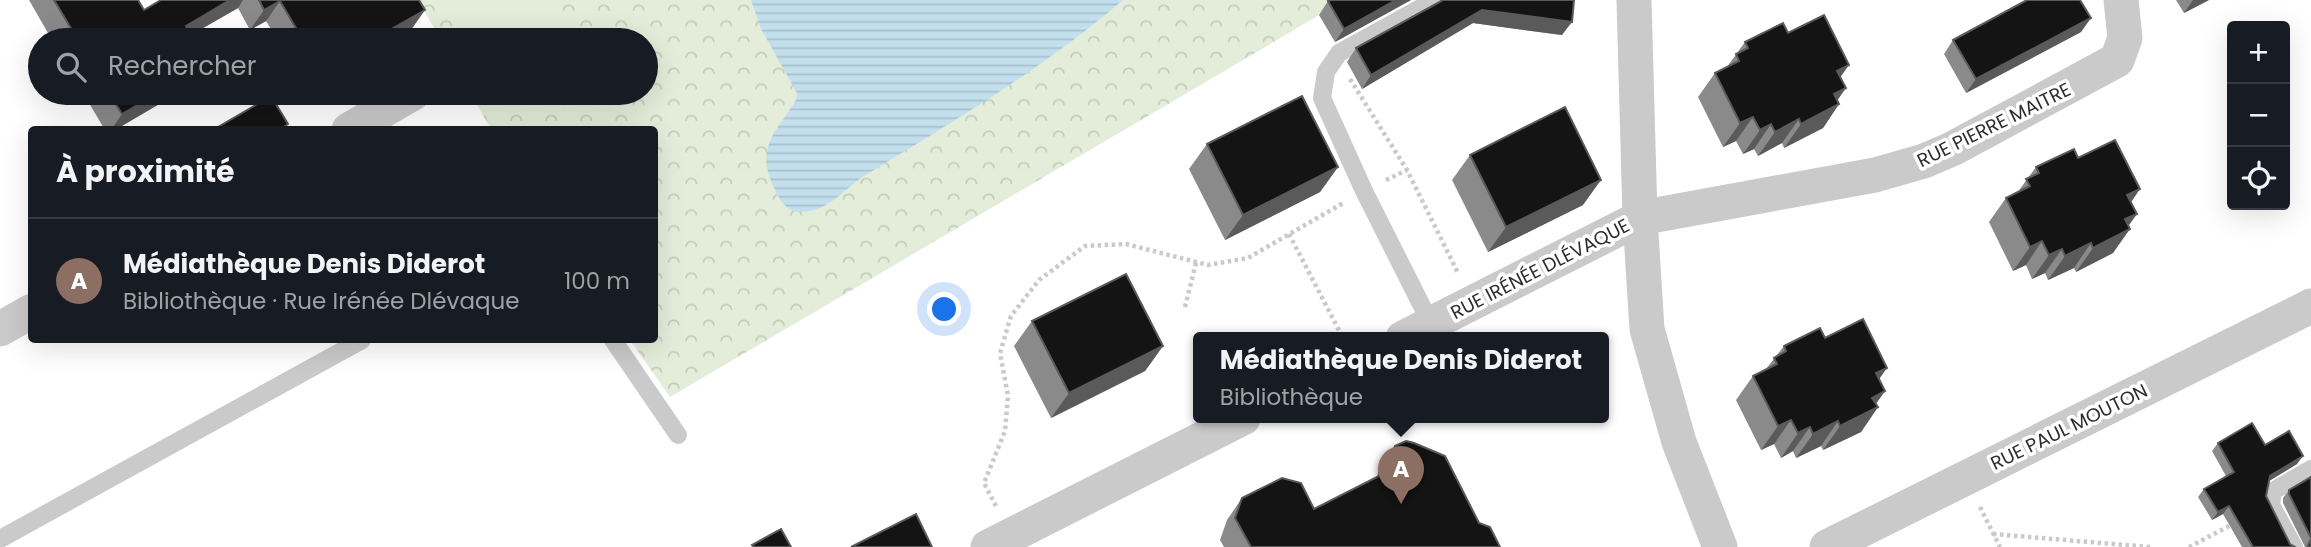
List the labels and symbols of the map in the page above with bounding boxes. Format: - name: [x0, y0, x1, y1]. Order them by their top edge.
- street label: RUE PIERRE MAITRE: [1913, 76, 2075, 174]
- street label: RUE IRÉNÉE DLÉVAQUE: [1446, 212, 1634, 326]
- your location: [927, 292, 961, 326]
- street label: RUE PAUL MOUTON: [1986, 377, 2152, 477]
- pin: A: [1378, 446, 1424, 504]

